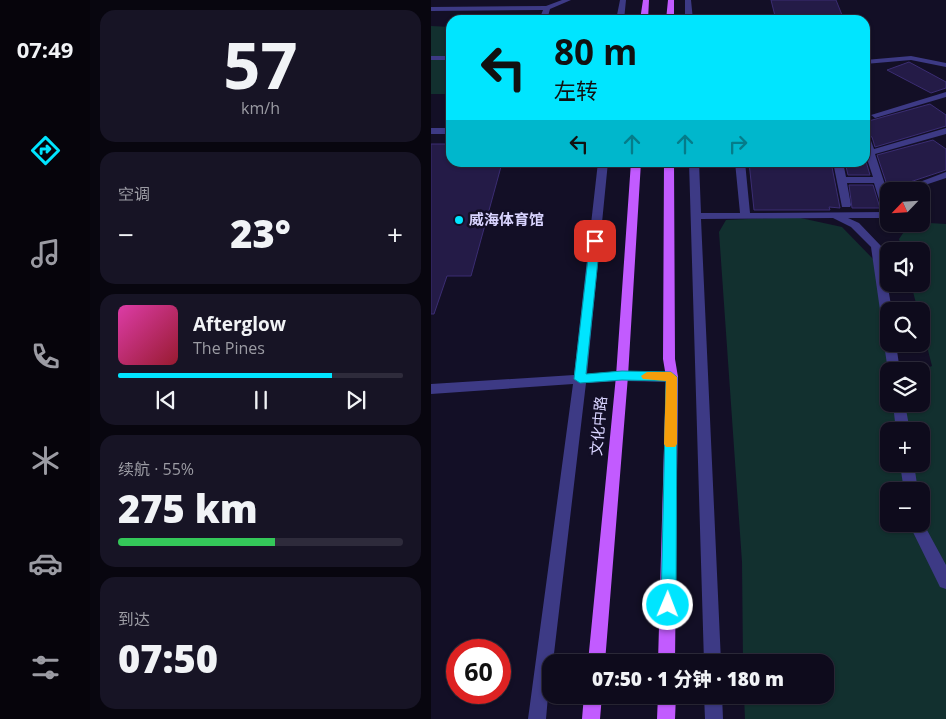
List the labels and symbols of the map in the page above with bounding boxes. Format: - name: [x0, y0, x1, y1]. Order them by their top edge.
- north arrow: [880, 182, 930, 232]
- place label: 威海体育馆: [469, 209, 544, 229]
- marker: 威海体育馆: [453, 214, 465, 226]
- pin: [574, 220, 616, 262]
- street label: 文化中路: [585, 395, 611, 457]
- position arrow: [641, 578, 693, 630]
- speed limit sign: 60: [446, 639, 511, 704]

